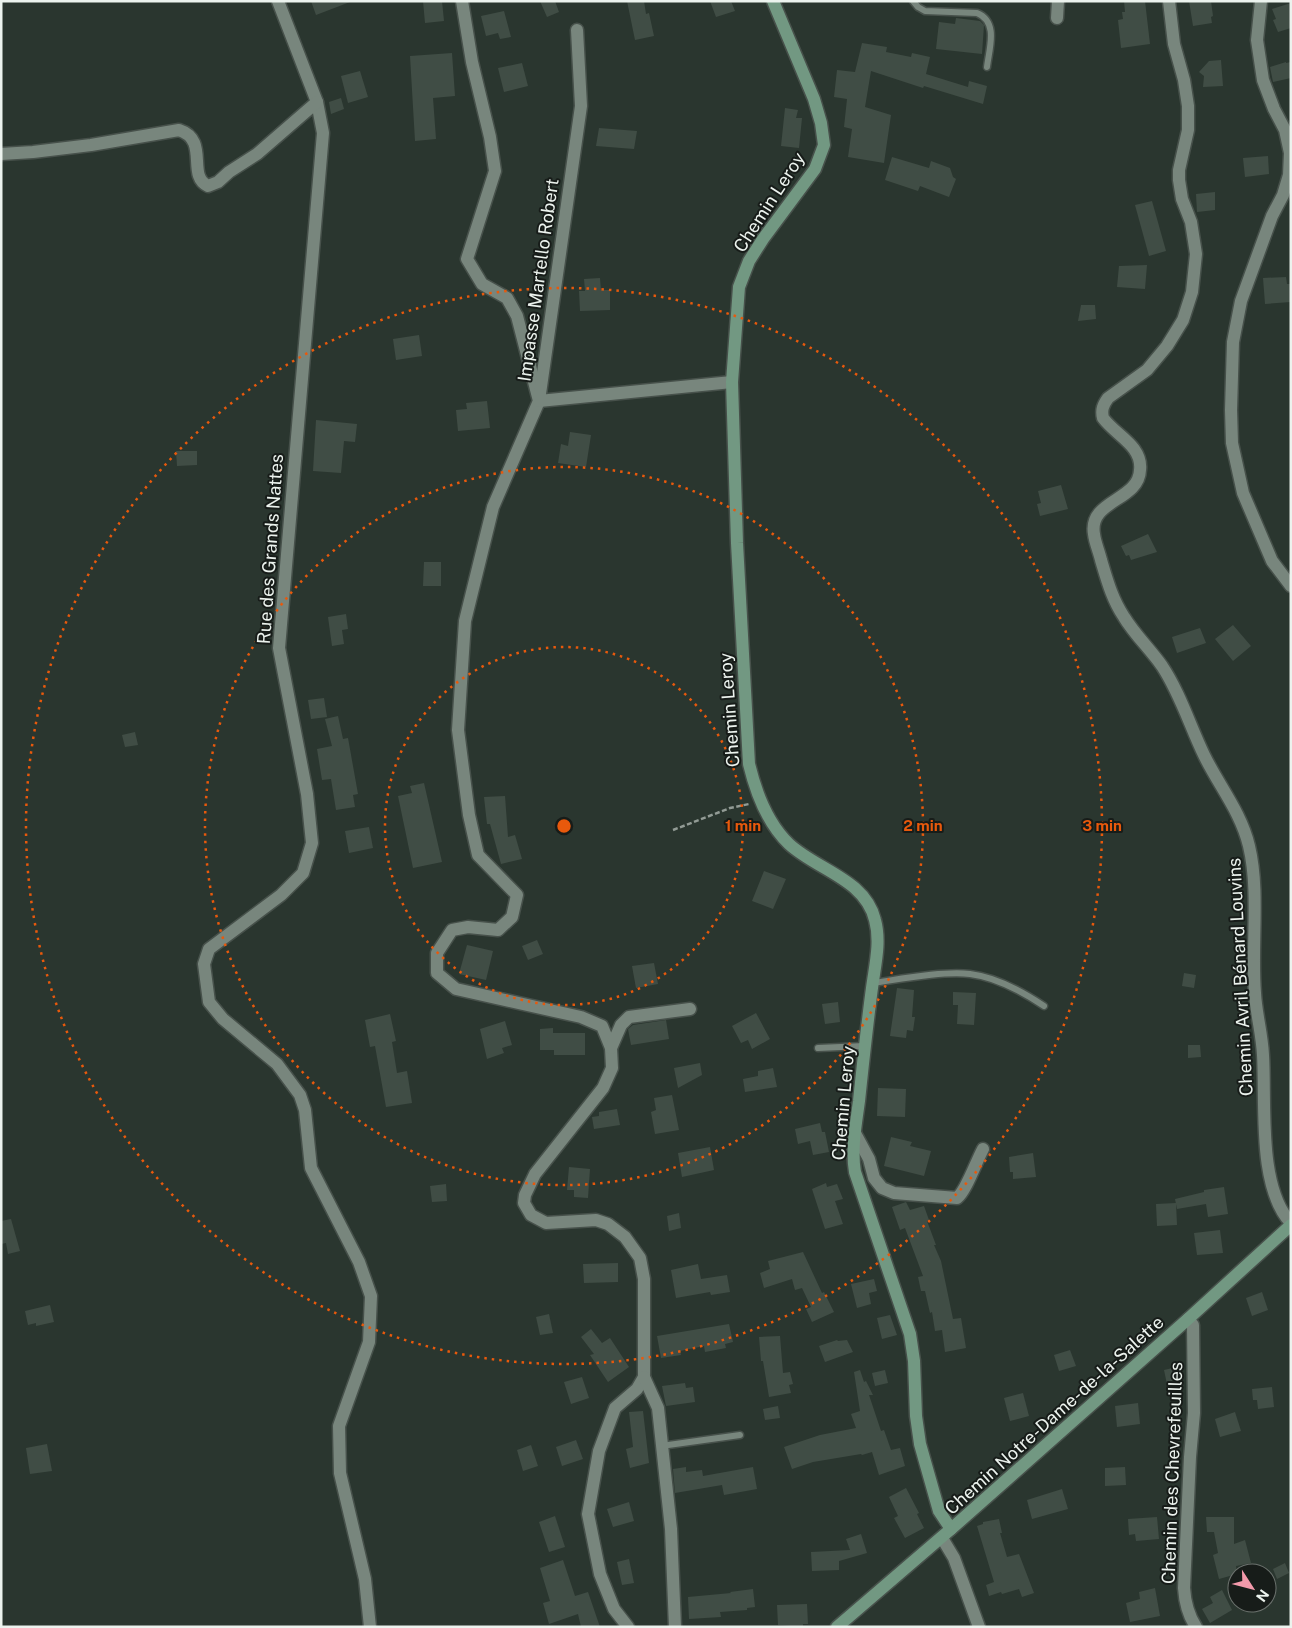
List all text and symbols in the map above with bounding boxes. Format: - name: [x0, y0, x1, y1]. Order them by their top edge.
- street label: Chemin Leroy: [729, 148, 809, 256]
- street label: Impasse Martello Robert: [513, 177, 563, 383]
- street label: Rue des Grands Nattes: [253, 453, 287, 645]
- street label: Chemin Leroy: [714, 652, 743, 768]
- centre of rings: [555, 817, 573, 835]
- text: 1 min: [725, 817, 761, 834]
- text: 2 min: [903, 817, 943, 834]
- text: 3 min: [1082, 817, 1122, 834]
- street label: Chemin Avril Bénard Louvins: [1223, 857, 1257, 1097]
- street label: Chemin Leroy: [828, 1045, 858, 1161]
- street label: Chemin Notre-Dame-de-la-Salette: [940, 1311, 1168, 1519]
- street label: Chemin des Chevrefeuilles: [1158, 1362, 1186, 1584]
- north arrow: [1227, 1563, 1277, 1613]
- text: N: [1253, 1587, 1272, 1605]

